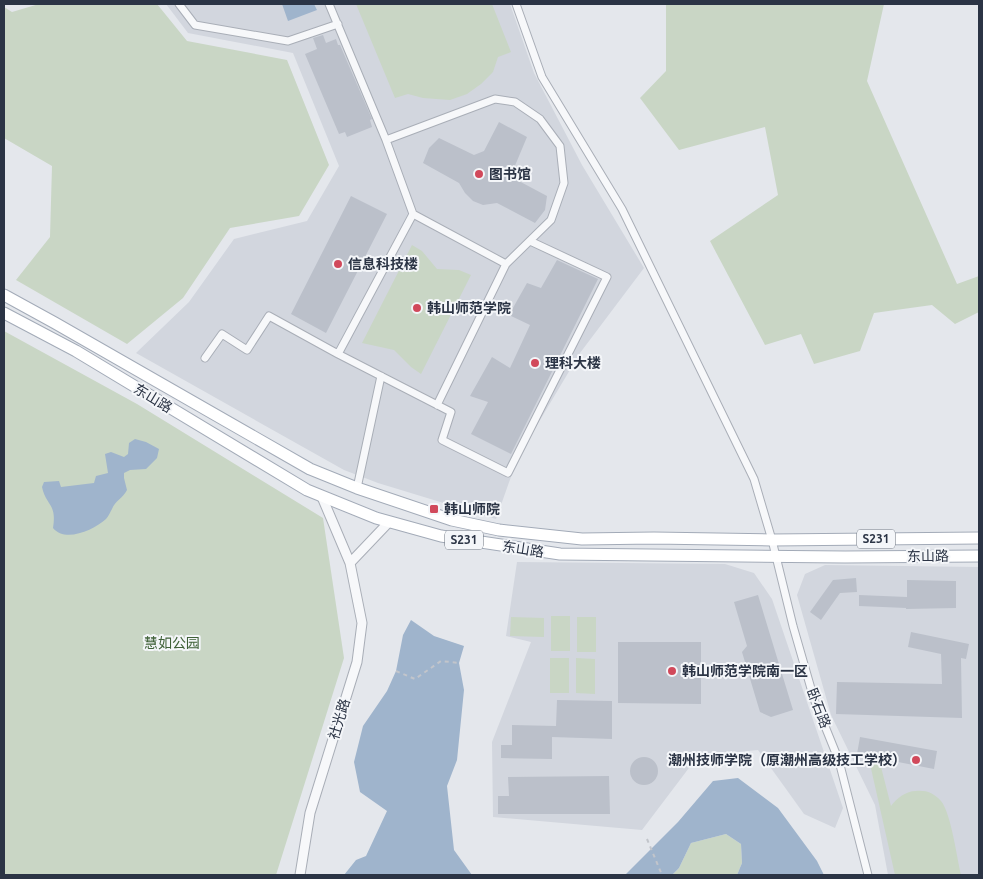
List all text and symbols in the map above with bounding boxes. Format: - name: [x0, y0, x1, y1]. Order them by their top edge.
- place label: 图书馆: [489, 166, 531, 182]
- marker: 图书馆: [473, 168, 485, 180]
- place label: 信息科技楼: [348, 256, 418, 272]
- marker: 信息科技楼: [332, 258, 344, 270]
- place label: 韩山师范学院: [427, 300, 511, 316]
- marker: 韩山师范学院: [411, 302, 423, 314]
- place label: 理科大楼: [545, 355, 601, 371]
- marker: 理科大楼: [529, 357, 541, 369]
- street label: 东山路: [131, 380, 175, 416]
- place label: 韩山师院: [444, 501, 500, 517]
- marker: 韩山师院: [428, 503, 440, 515]
- road number: S231: [445, 530, 483, 550]
- road number: S231: [857, 530, 895, 548]
- street label: 东山路: [501, 538, 545, 560]
- street label: 东山路: [907, 548, 949, 564]
- park label: 慧如公园: [144, 635, 200, 651]
- place label: 韩山师范学院南一区: [682, 663, 808, 679]
- marker: 韩山师范学院南一区: [666, 665, 678, 677]
- street label: 卧石路: [804, 686, 834, 730]
- street label: 社光路: [325, 697, 353, 741]
- place label: 潮州技师学院（原潮州高级技工学校）: [668, 752, 906, 768]
- marker: 潮州技师学院（原潮州高级技工学校）: [910, 754, 922, 766]

